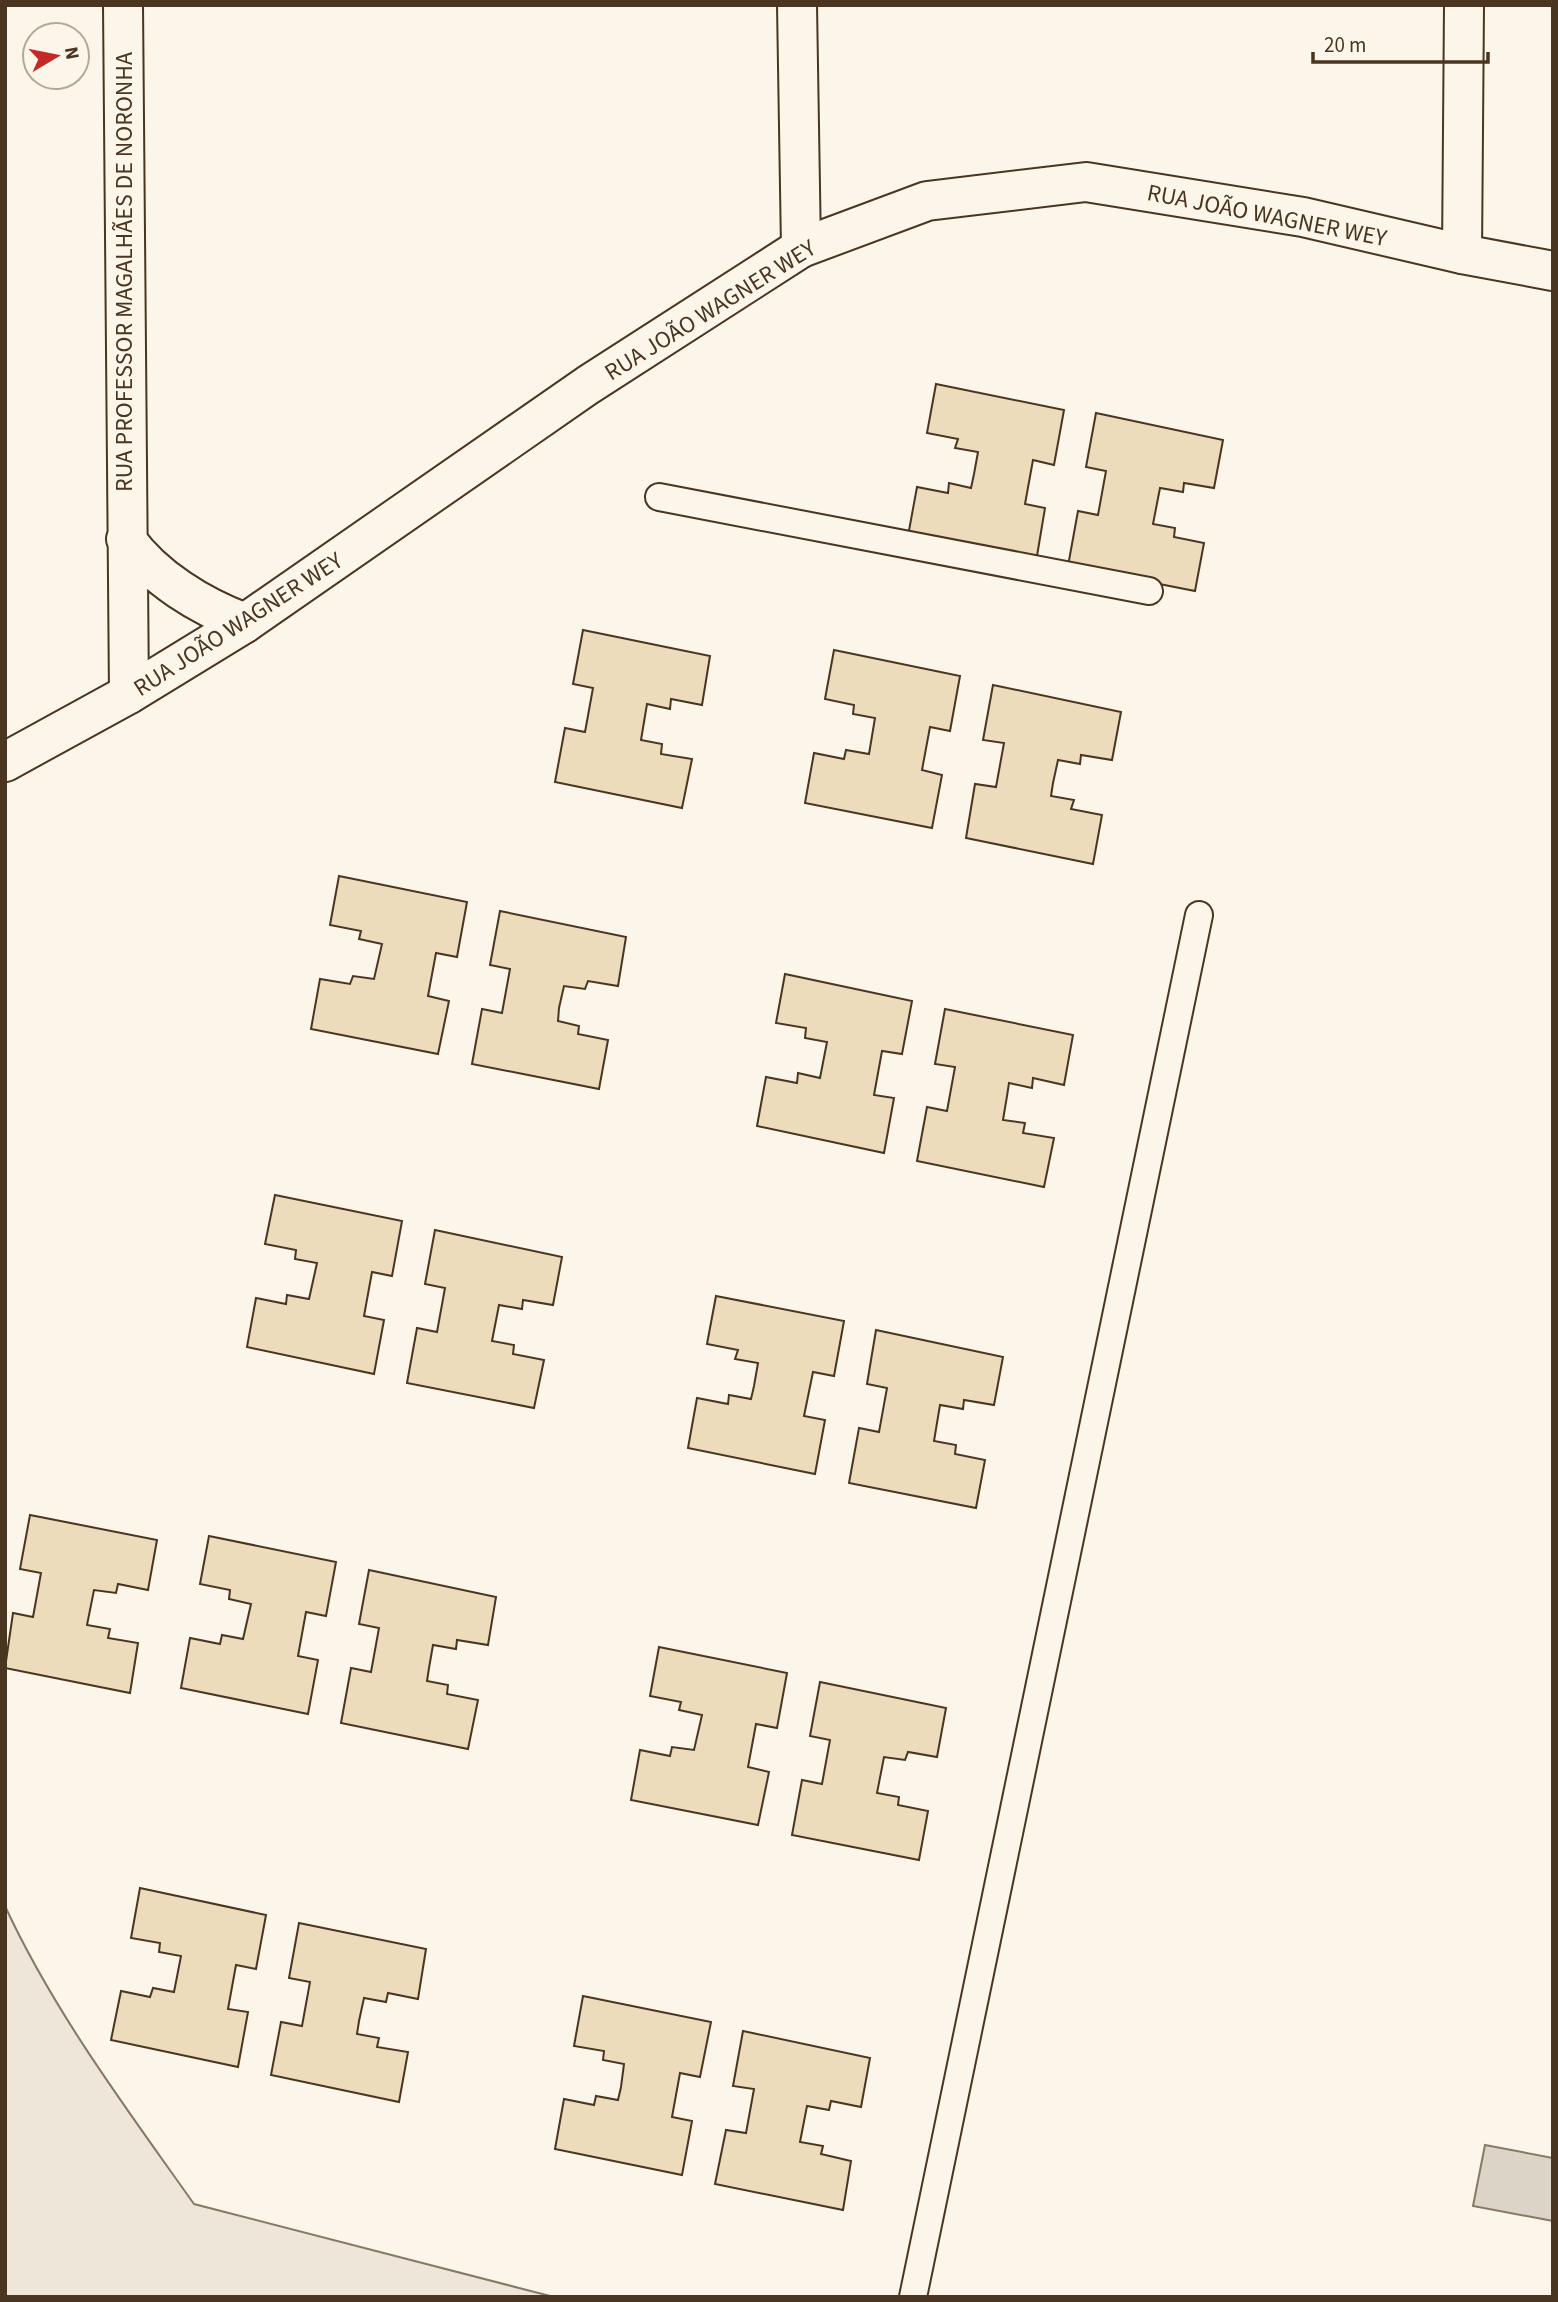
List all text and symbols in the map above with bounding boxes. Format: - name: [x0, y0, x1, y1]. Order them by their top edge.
- north arrow: [21, 21, 91, 91]
- scale bar: [1313, 21, 1488, 65]
- text: 20 m: [1324, 30, 1366, 60]
- text: N: [57, 45, 86, 62]
- street label: RUA PROFESSOR MAGALHÃES DE NORONHA: [107, 52, 142, 492]
- street label: RUA JOÃO WAGNER WEY: [1144, 175, 1390, 256]
- street label: RUA JOÃO WAGNER WEY: [598, 231, 823, 390]
- street label: RUA JOÃO WAGNER WEY: [127, 543, 350, 705]

